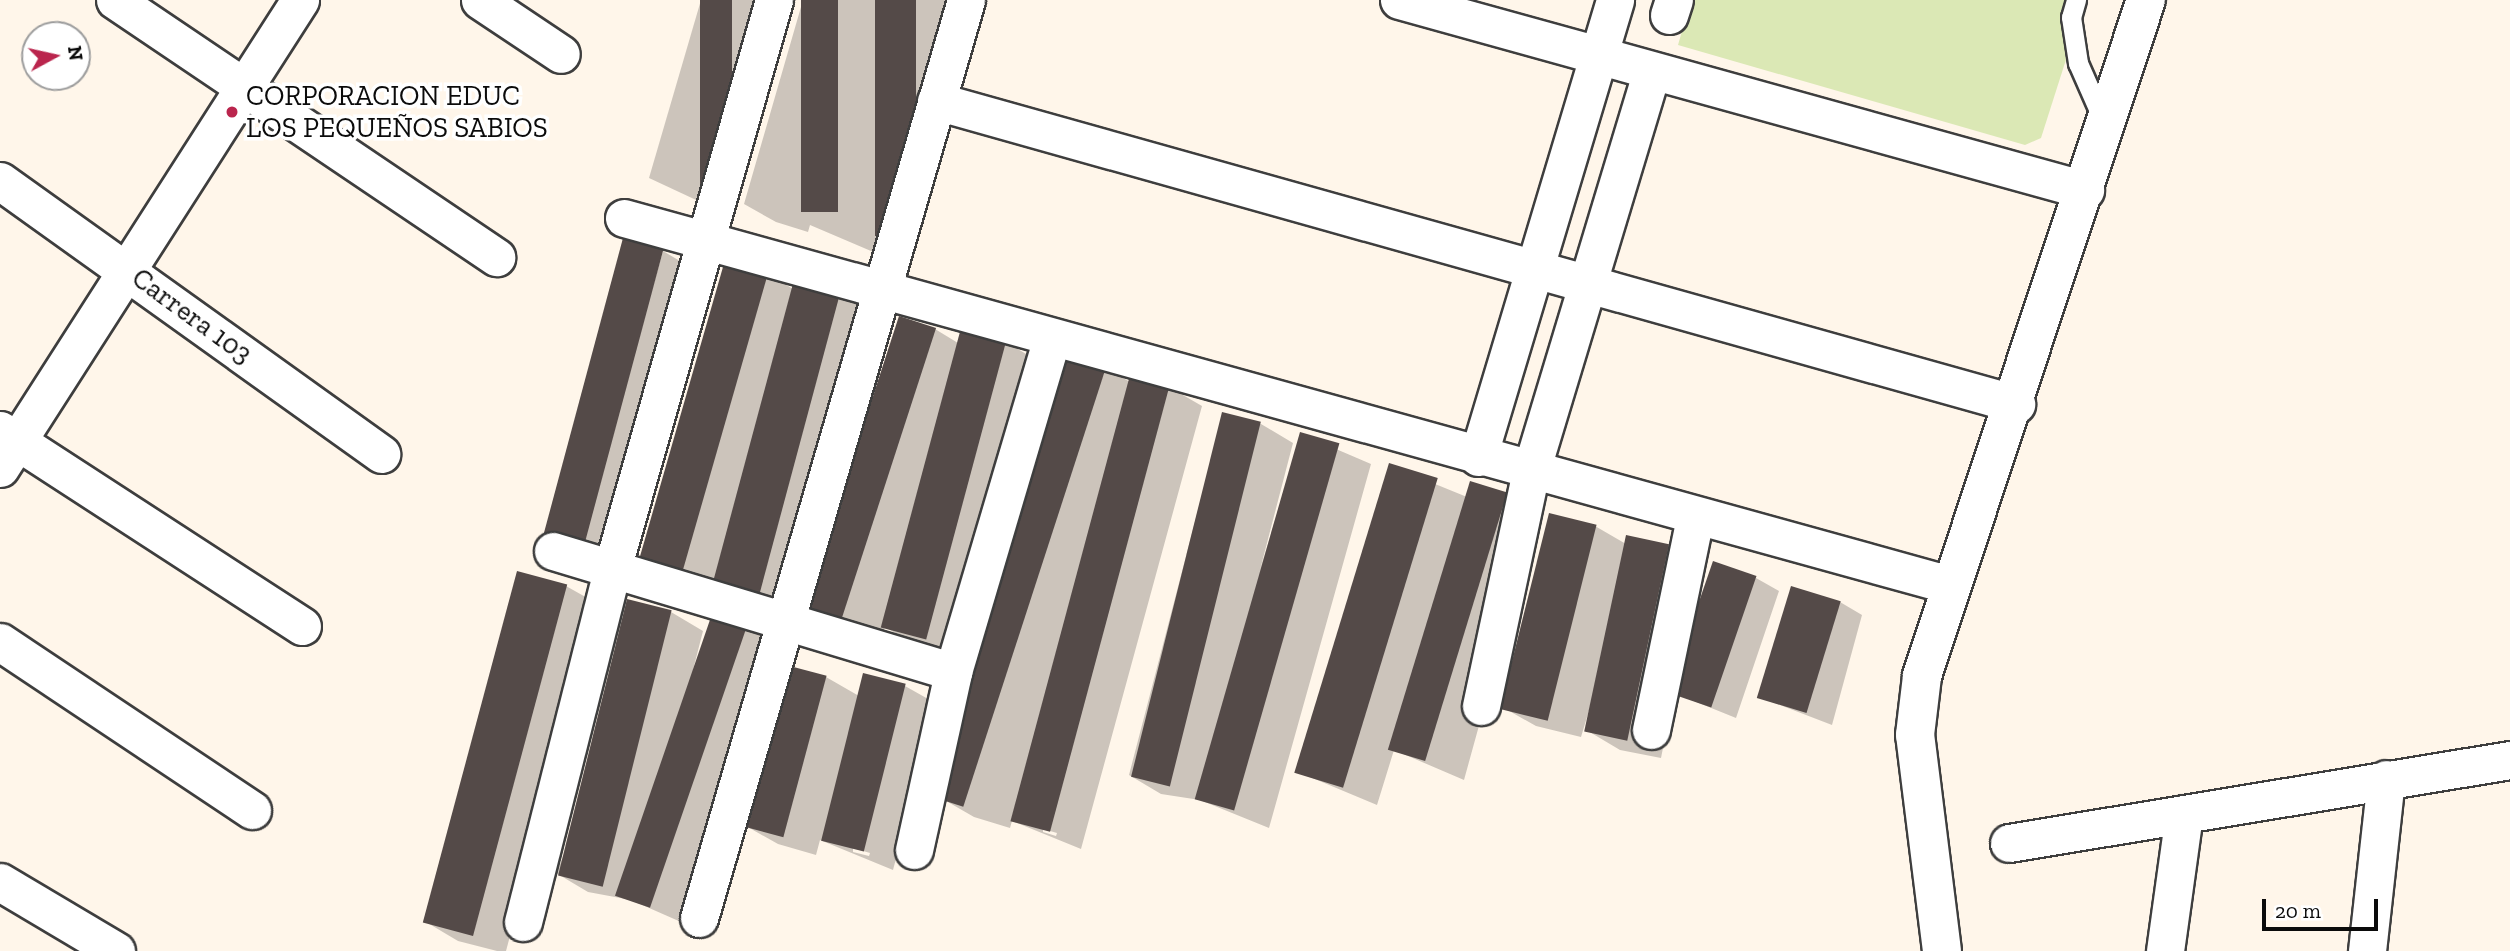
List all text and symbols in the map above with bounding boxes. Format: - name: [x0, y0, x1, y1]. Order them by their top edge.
- north arrow: [21, 21, 91, 91]
- text: N: [63, 45, 88, 62]
- place label: CORPORACION EDUC LOS PEQUEÑOS SABIOS: [246, 79, 548, 145]
- marker: CORPORACION EDUC LOS PEQUEÑOS SABIOS: [224, 104, 240, 120]
- street label: Carrera 103: [125, 261, 259, 371]
- scale bar: [2265, 884, 2380, 928]
- text: 20 m: [2275, 898, 2321, 923]

